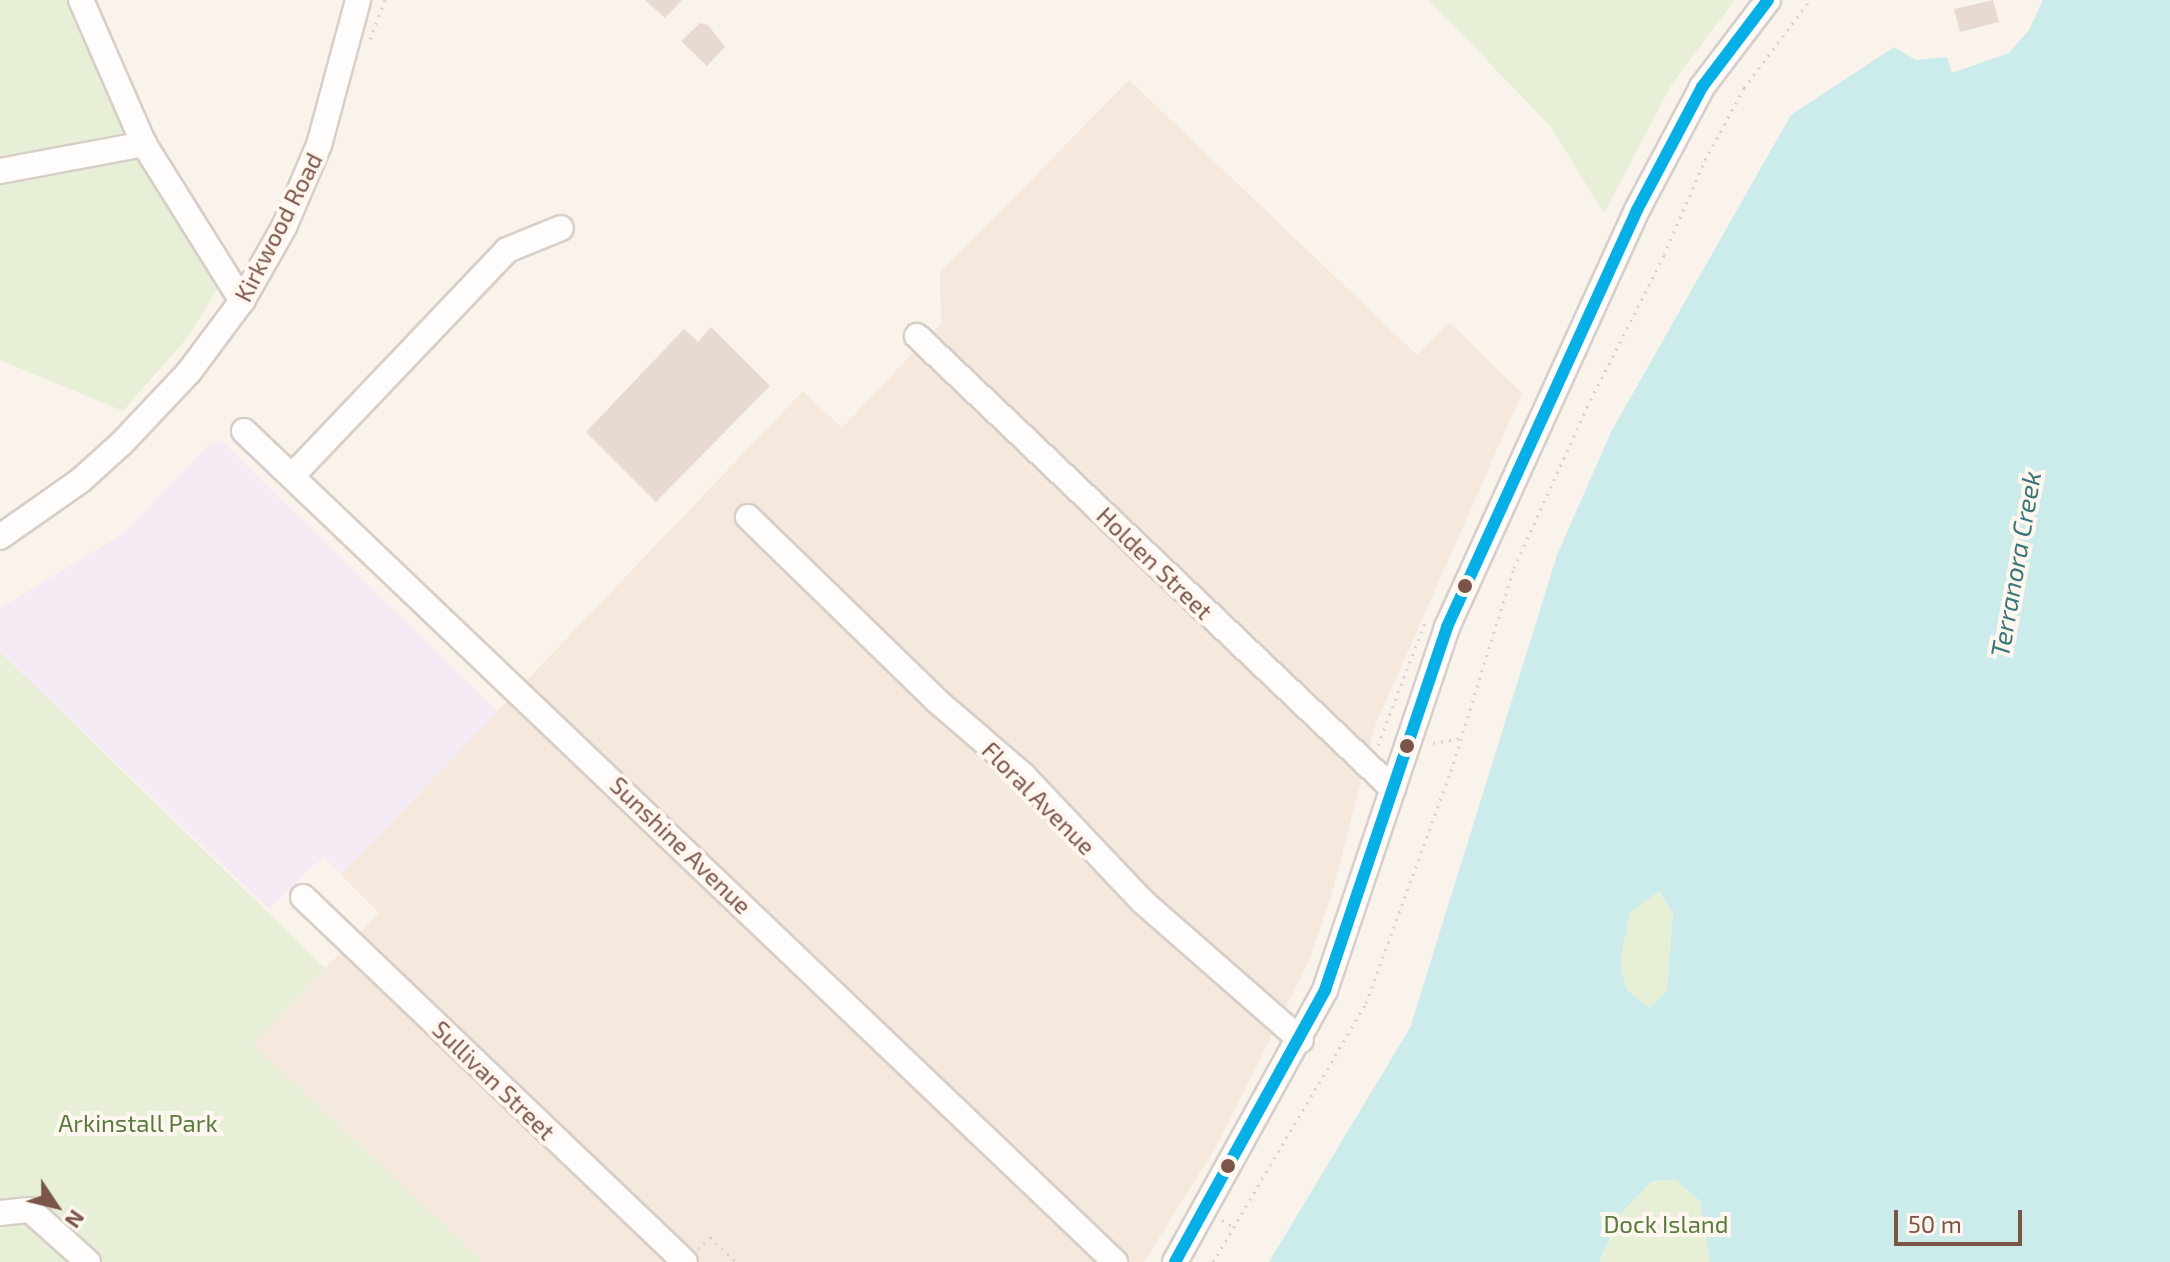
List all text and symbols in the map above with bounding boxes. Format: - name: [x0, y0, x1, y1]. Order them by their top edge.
- street label: Kirkwood Road: [228, 148, 328, 306]
- water label: Terranora Creek: [1983, 469, 2047, 659]
- street label: Holden Street: [1091, 501, 1219, 625]
- unlabelled marker: [1457, 578, 1473, 594]
- street label: Floral Avenue: [976, 735, 1102, 861]
- unlabelled marker: [1399, 738, 1415, 754]
- street label: Sunshine Avenue: [604, 770, 758, 920]
- street label: Sullivan Street: [427, 1014, 561, 1146]
- park label: Arkinstall Park: [58, 1109, 218, 1137]
- unlabelled marker: [1220, 1158, 1236, 1174]
- north arrow: [16, 1166, 96, 1246]
- scale bar: [1898, 1194, 2026, 1244]
- text: N: [60, 1206, 91, 1234]
- text: 50 m: [1908, 1209, 1962, 1238]
- park label: Dock Island: [1603, 1210, 1729, 1238]

